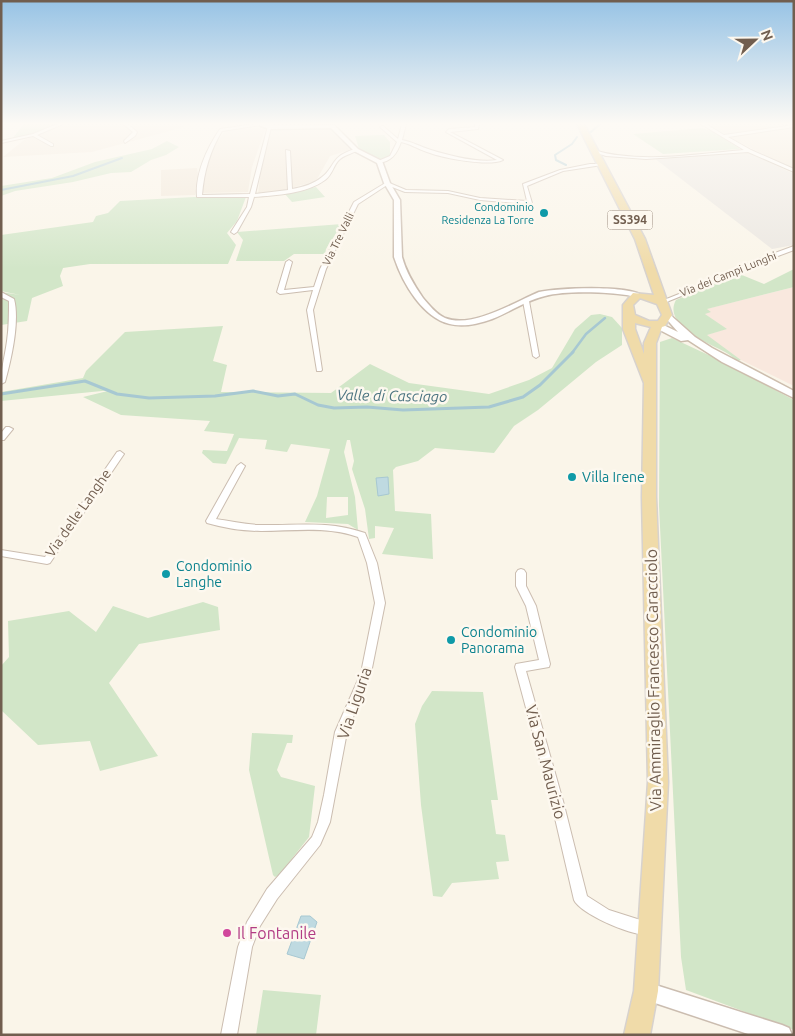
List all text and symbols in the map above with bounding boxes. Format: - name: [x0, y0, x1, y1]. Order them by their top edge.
- north arrow: [730, 15, 780, 65]
- text: N: [758, 27, 776, 43]
- place label: Condominio Residenza La Torre: [441, 201, 534, 226]
- marker: Condominio Residenza La Torre: [538, 207, 550, 219]
- street label: Via Tre Valli: [320, 210, 356, 268]
- road number: SS394: [608, 210, 652, 230]
- street label: Via dei Campi Lunghi: [678, 249, 778, 299]
- water label: Valle di Casciago: [337, 386, 447, 405]
- street label: Via delle Langhe: [42, 466, 114, 560]
- place label: Villa Irene: [582, 469, 645, 485]
- marker: Villa Irene: [566, 471, 578, 483]
- street label: Via Ammiraglio Francesco Caracciolo: [642, 549, 664, 811]
- place label: Condominio Langhe: [176, 558, 252, 590]
- marker: Condominio Langhe: [160, 568, 172, 580]
- place label: Condominio Panorama: [461, 624, 537, 656]
- marker: Condominio Panorama: [445, 634, 457, 646]
- street label: Via Liguria: [333, 665, 375, 741]
- street label: Via San Maurizio: [522, 703, 570, 821]
- place label: Il Fontanile: [237, 924, 316, 942]
- marker: Il Fontanile: [221, 927, 233, 939]

